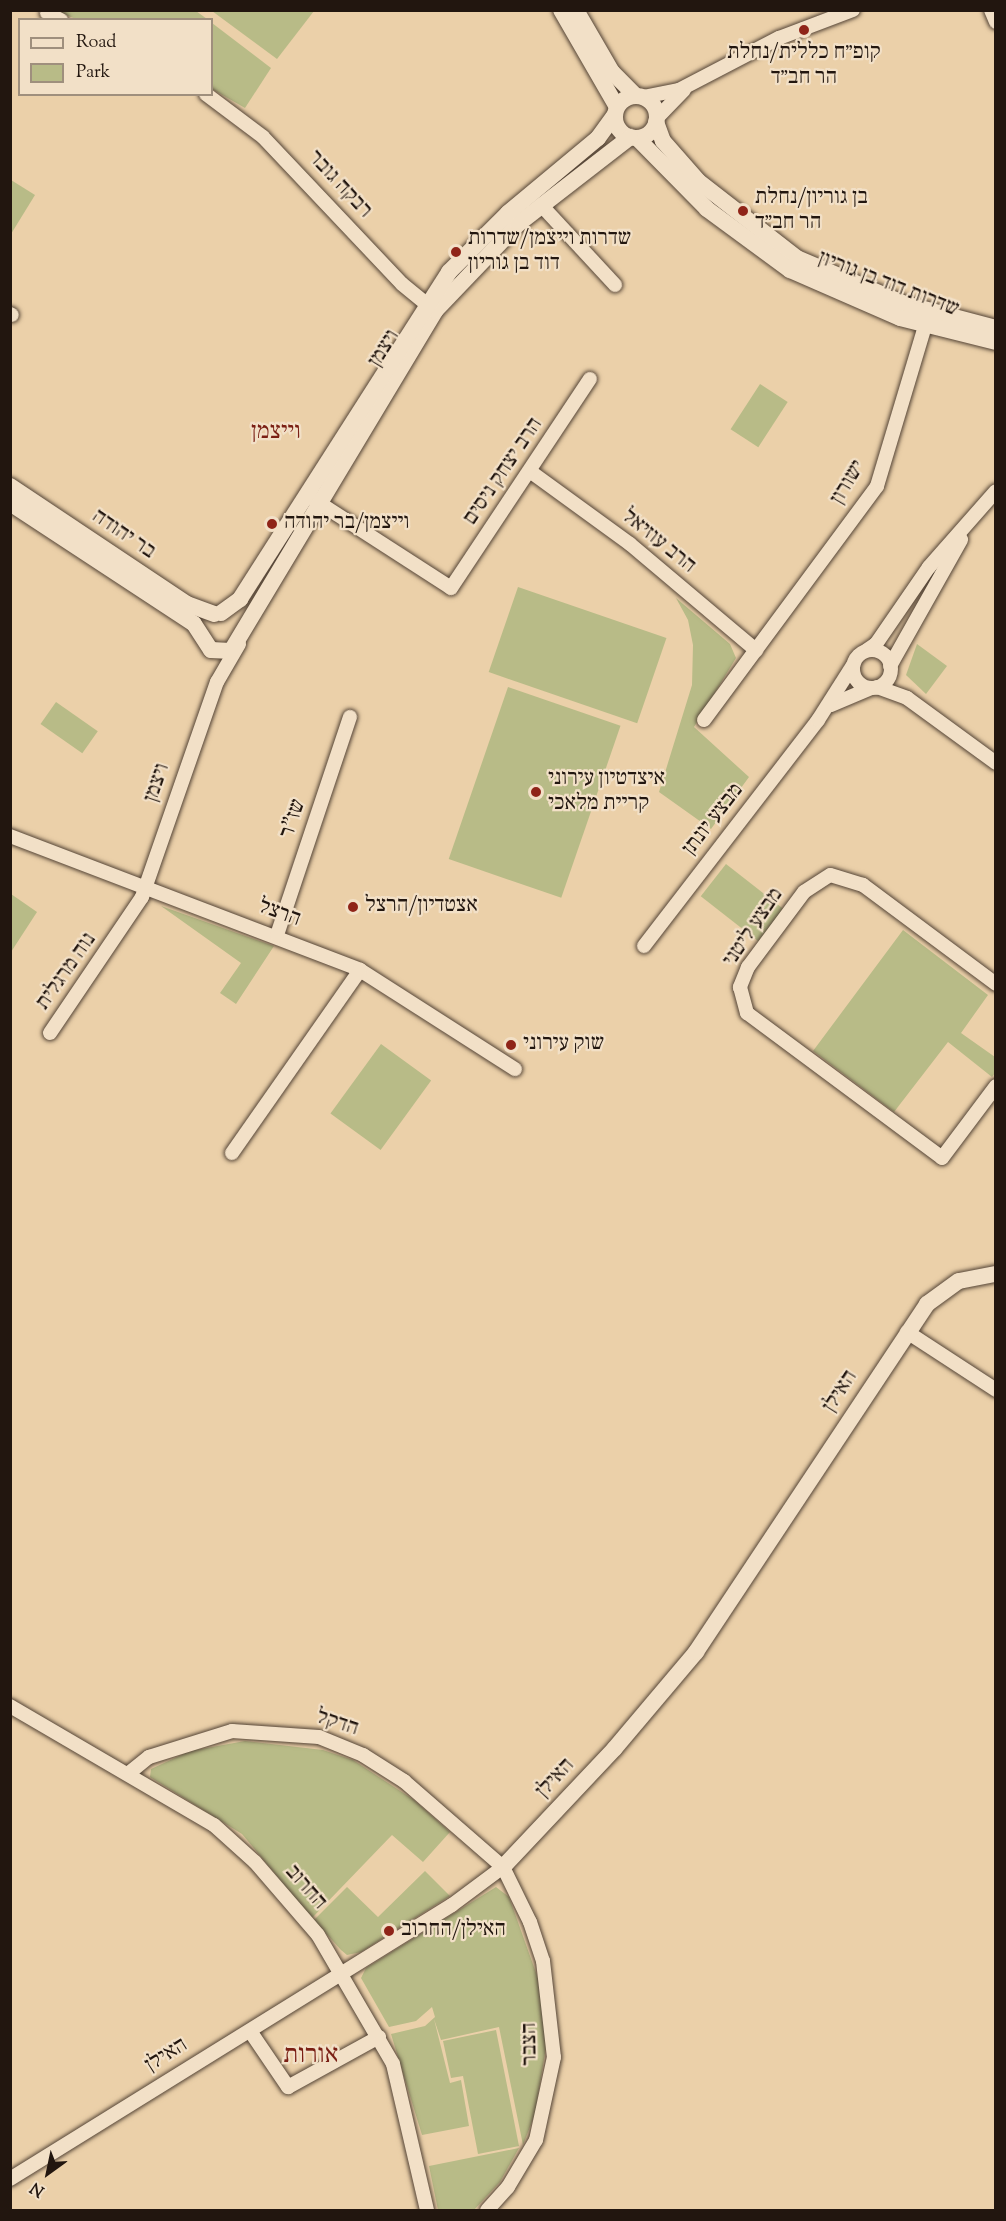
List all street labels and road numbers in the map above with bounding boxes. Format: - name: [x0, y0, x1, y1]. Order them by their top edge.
- street label: רבקה גובר: [301, 146, 377, 224]
- street label: שדרות דוד בן גוריון: [814, 246, 962, 324]
- street label: ויצמן: [363, 325, 407, 373]
- street label: הרב יצחק ניסים: [458, 413, 550, 531]
- street label: ישורון: [826, 456, 872, 510]
- street label: בר יהודה: [86, 504, 160, 566]
- street label: הרב עוזיאל: [616, 504, 700, 580]
- street label: ויצמן: [139, 760, 177, 806]
- street label: מבצע יונתן: [678, 779, 750, 861]
- street label: שז"ר: [275, 796, 313, 842]
- street label: מבצע ליטני: [718, 883, 790, 973]
- street label: הרצל: [254, 894, 304, 934]
- street label: נוה מרגלית: [31, 928, 103, 1016]
- street label: האילן: [818, 1366, 864, 1418]
- street label: הדקל: [312, 1705, 362, 1743]
- street label: האילן: [531, 1754, 581, 1804]
- street label: החרוב: [278, 1860, 332, 1916]
- street label: הצבר: [517, 2022, 545, 2066]
- street label: האילן: [141, 2033, 193, 2079]

